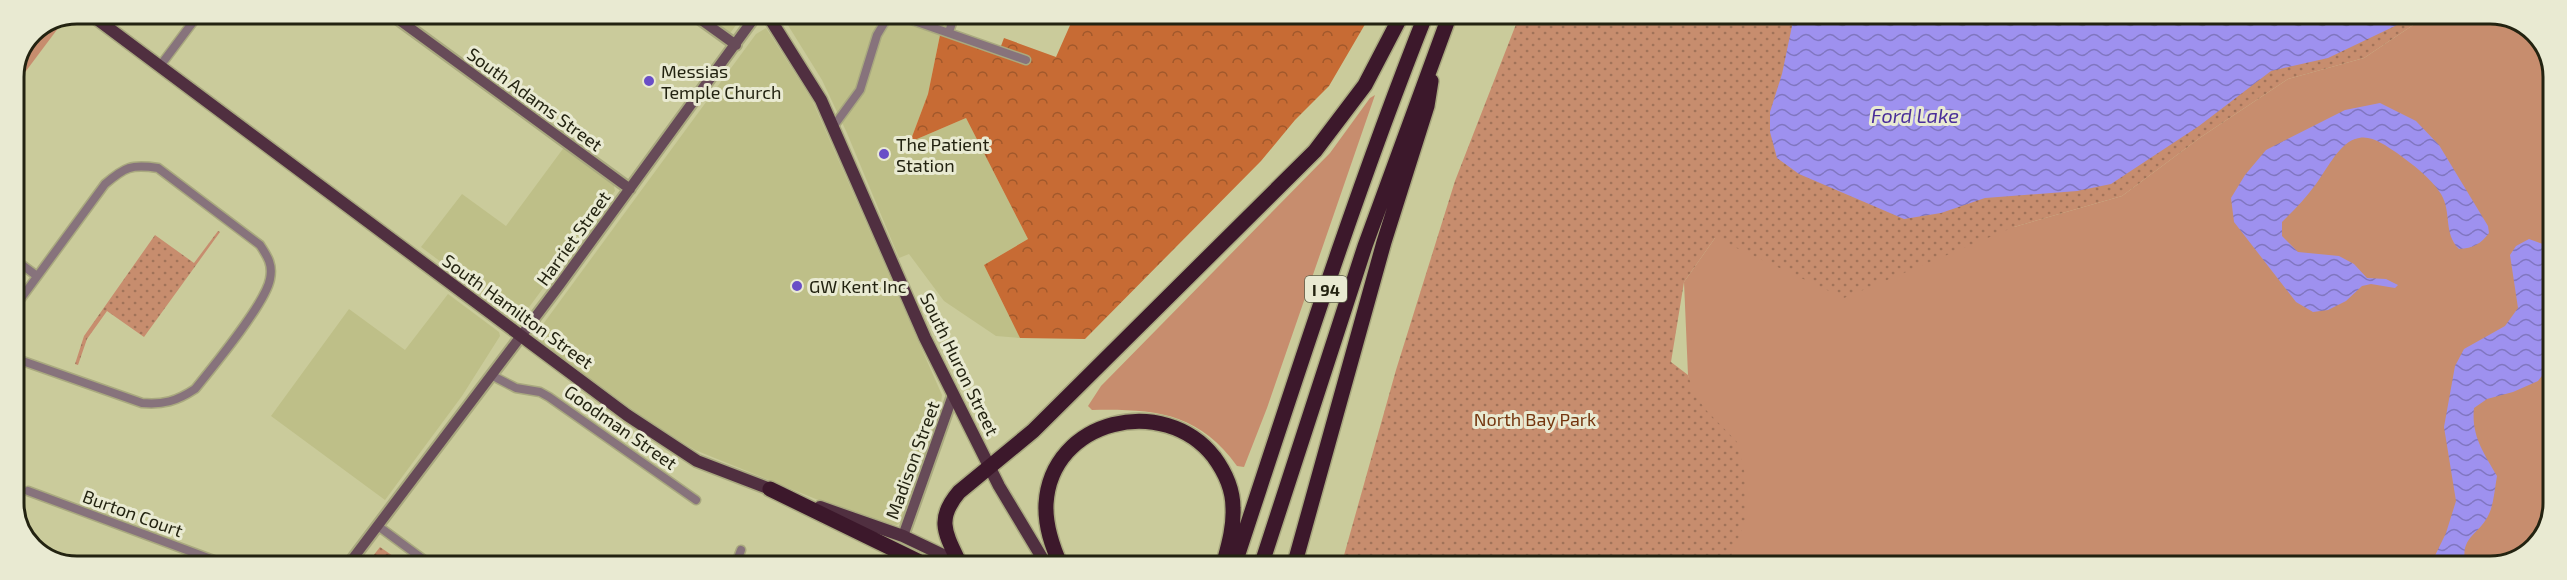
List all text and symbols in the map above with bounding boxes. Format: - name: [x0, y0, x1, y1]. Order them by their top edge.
- street label: South Adams Street: [463, 43, 607, 156]
- place label: Messias Temple Church: [661, 60, 782, 103]
- marker: Messias Temple Church: [642, 74, 656, 88]
- water label: Ford Lake: [1871, 103, 1959, 127]
- place label: The Patient Station: [896, 133, 989, 176]
- marker: The Patient Station: [877, 147, 891, 161]
- street label: Harriet Street: [531, 186, 615, 290]
- street label: South Hamilton Street: [438, 249, 598, 373]
- place label: GW Kent Inc: [809, 275, 907, 297]
- road number: I 94: [1305, 276, 1347, 302]
- marker: GW Kent Inc: [790, 279, 804, 293]
- street label: South Huron Street: [916, 289, 1004, 439]
- street label: Goodman Street: [561, 380, 682, 474]
- street label: Madison Street: [880, 398, 944, 522]
- park label: North Bay Park: [1474, 408, 1596, 430]
- street label: Burton Court: [80, 485, 186, 541]

